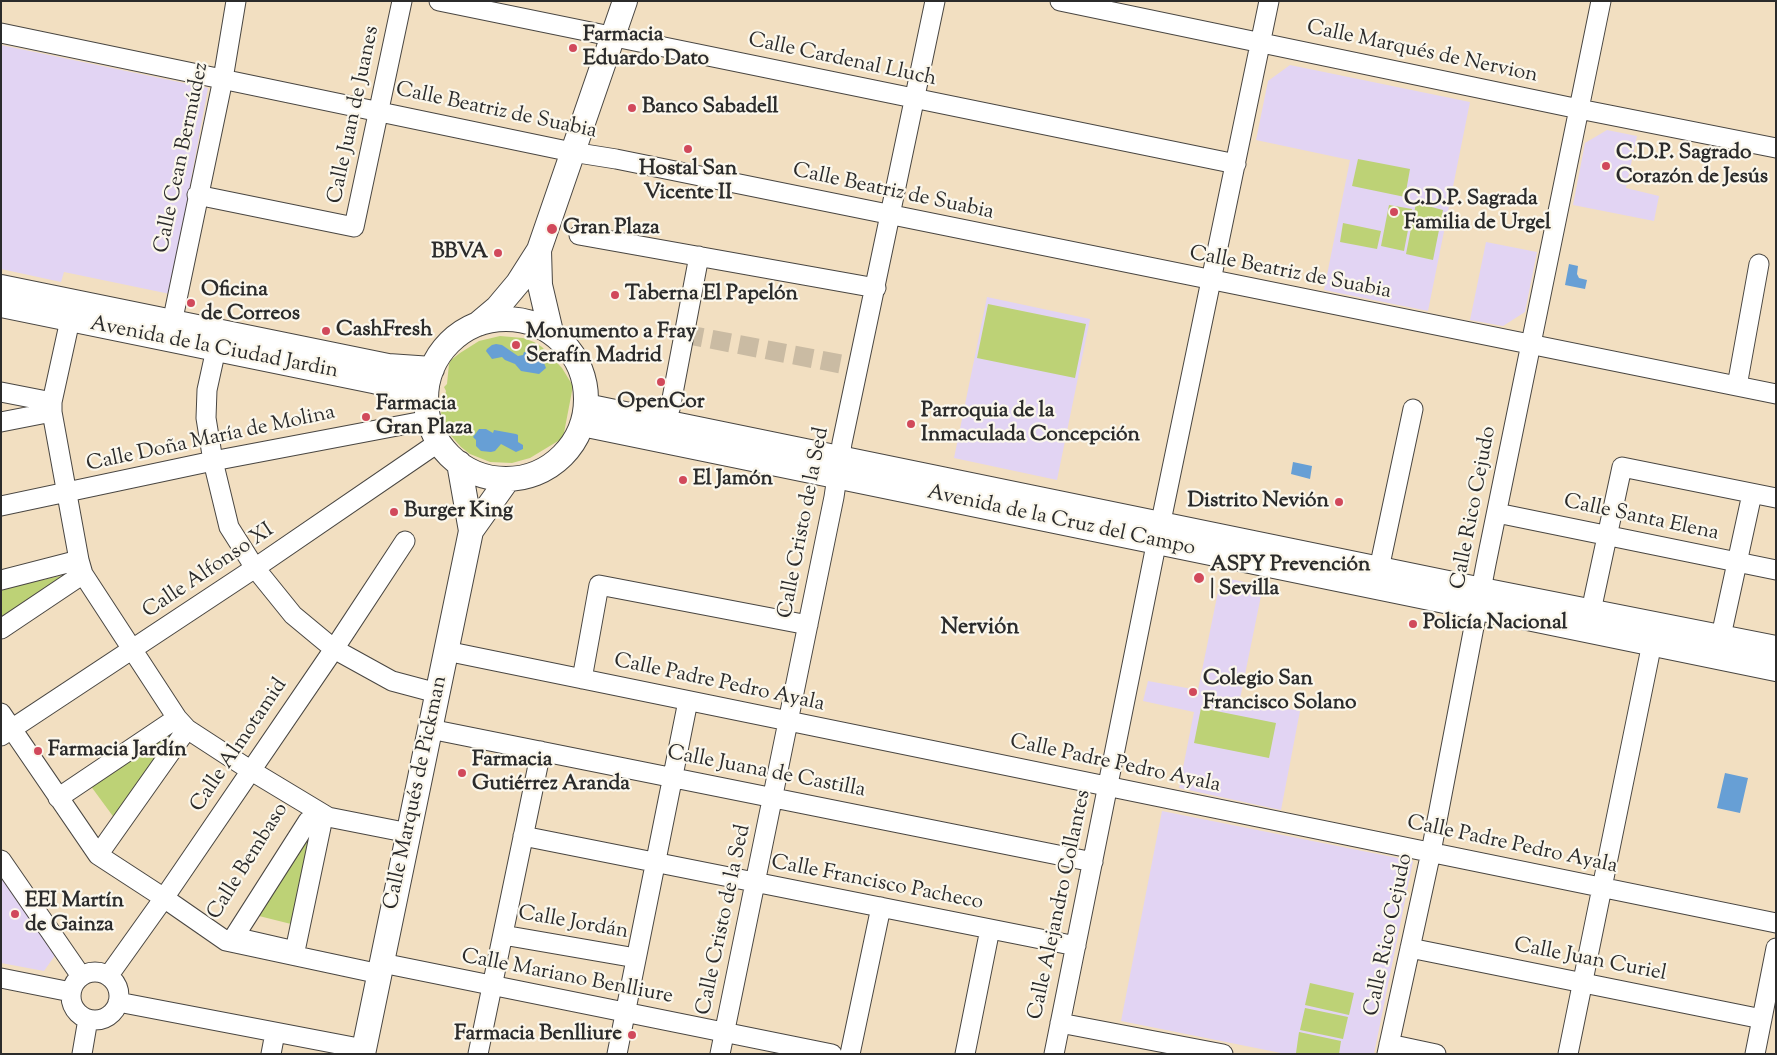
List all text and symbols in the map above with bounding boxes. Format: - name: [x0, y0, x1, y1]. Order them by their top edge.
- street label: Calle Marqués de Nervion: [1304, 16, 1540, 90]
- place label: Farmacia Eduardo Dato: [583, 23, 709, 73]
- street label: Calle Juan de Juanes: [324, 24, 386, 206]
- street label: Calle Cardenal Lluch: [745, 29, 939, 93]
- marker: Farmacia Eduardo Dato: [567, 42, 579, 54]
- street label: Calle Cean Bermúdez: [150, 60, 216, 256]
- street label: Calle Beatriz de Suabia: [393, 78, 599, 146]
- place label: Banco Sabadell: [642, 95, 778, 121]
- marker: Banco Sabadell: [626, 102, 638, 114]
- place label: C.D.P. Sagrado Corazón de Jesús: [1616, 141, 1768, 191]
- marker: Hostal San Vicente II: [682, 143, 694, 155]
- place label: Hostal San Vicente II: [639, 157, 737, 207]
- street label: Calle Beatriz de Suabia: [790, 159, 996, 227]
- marker: C.D.P. Sagrado Corazón de Jesús: [1600, 160, 1612, 172]
- place label: C.D.P. Sagrada Familia de Urgel: [1404, 187, 1551, 237]
- marker: C.D.P. Sagrada Familia de Urgel: [1388, 206, 1400, 218]
- place label: Gran Plaza: [563, 216, 660, 242]
- marker: Gran Plaza: [545, 222, 559, 236]
- place label: BBVA: [431, 240, 488, 266]
- street label: Calle Beatriz de Suabia: [1187, 242, 1393, 306]
- marker: BBVA: [492, 247, 504, 259]
- place label: Oficina de Correos: [201, 278, 300, 328]
- place label: Taberna El Papelón: [625, 282, 798, 308]
- marker: Taberna El Papelón: [609, 289, 621, 301]
- marker: Oficina de Correos: [185, 297, 197, 309]
- street label: Avenida de la Ciudad Jardin: [88, 313, 340, 385]
- place label: CashFresh: [336, 318, 432, 344]
- place label: Monumento a Fray Serafín Madrid: [526, 320, 696, 370]
- marker: CashFresh: [320, 325, 332, 337]
- marker: Monumento a Fray Serafín Madrid: [510, 339, 522, 351]
- marker: OpenCor: [655, 376, 667, 388]
- place label: OpenCor: [617, 390, 705, 416]
- place label: Farmacia Gran Plaza: [376, 392, 473, 442]
- place label: Parroquia de la Inmaculada Concepción: [921, 399, 1140, 449]
- street label: Calle Doña María de Molina: [84, 401, 338, 479]
- marker: Farmacia Gran Plaza: [360, 411, 372, 423]
- marker: Parroquia de la Inmaculada Concepción: [905, 418, 917, 430]
- street label: Calle Rico Cejudo: [1447, 424, 1503, 592]
- street label: Calle Cristo de la Sed: [774, 425, 836, 621]
- place label: El Jamón: [693, 467, 773, 493]
- marker: El Jamón: [677, 474, 689, 486]
- street label: Avenida de la Cruz del Campo: [925, 481, 1197, 563]
- place label: Distrito Nevión: [1187, 489, 1329, 515]
- street label: Calle Santa Elena: [1561, 490, 1721, 548]
- marker: Distrito Nevión: [1333, 496, 1345, 508]
- place label: Burger King: [404, 499, 513, 525]
- marker: Burger King: [388, 506, 400, 518]
- street label: Calle Alfonso XI: [139, 519, 279, 625]
- place label: ASPY Prevención | Sevilla: [1210, 553, 1370, 603]
- marker: ASPY Prevención | Sevilla: [1192, 571, 1206, 585]
- place label: Policía Nacional: [1423, 611, 1567, 637]
- district label: Nervión: [941, 616, 1019, 642]
- marker: Policía Nacional: [1407, 618, 1419, 630]
- street label: Calle Padre Pedro Ayala: [611, 649, 827, 719]
- place label: Colegio San Francisco Solano: [1203, 667, 1356, 717]
- street label: Calle Marqués de Pickman: [380, 674, 454, 912]
- street label: Calle Almotamid: [186, 675, 294, 817]
- marker: Colegio San Francisco Solano: [1187, 686, 1199, 698]
- street label: Calle Padre Pedro Ayala: [1007, 730, 1223, 800]
- place label: Farmacia Jardín: [48, 738, 187, 764]
- street label: Calle Juana de Castilla: [665, 741, 867, 805]
- marker: Farmacia Jardín: [32, 745, 44, 757]
- place label: Farmacia Gutiérrez Aranda: [472, 748, 630, 798]
- marker: Farmacia Gutiérrez Aranda: [456, 767, 468, 779]
- street label: Calle Alejandro Collantes: [1024, 788, 1098, 1022]
- street label: Calle Bembaso: [203, 799, 295, 925]
- street label: Calle Padre Pedro Ayala: [1404, 811, 1620, 881]
- street label: Calle Cristo de la Sed: [693, 822, 757, 1018]
- street label: Calle Francisco Pacheco: [769, 851, 985, 917]
- street label: Calle Rico Cejudo: [1360, 851, 1420, 1019]
- place label: EEI Martín de Gainza: [25, 889, 124, 939]
- street label: Calle Jordán: [516, 902, 630, 946]
- marker: EEI Martín de Gainza: [9, 908, 21, 920]
- street label: Calle Juan Curiel: [1512, 934, 1668, 988]
- street label: Calle Mariano Benlliure: [459, 945, 675, 1011]
- place label: Farmacia Benlliure: [454, 1022, 622, 1048]
- marker: Farmacia Benlliure: [626, 1029, 638, 1041]

